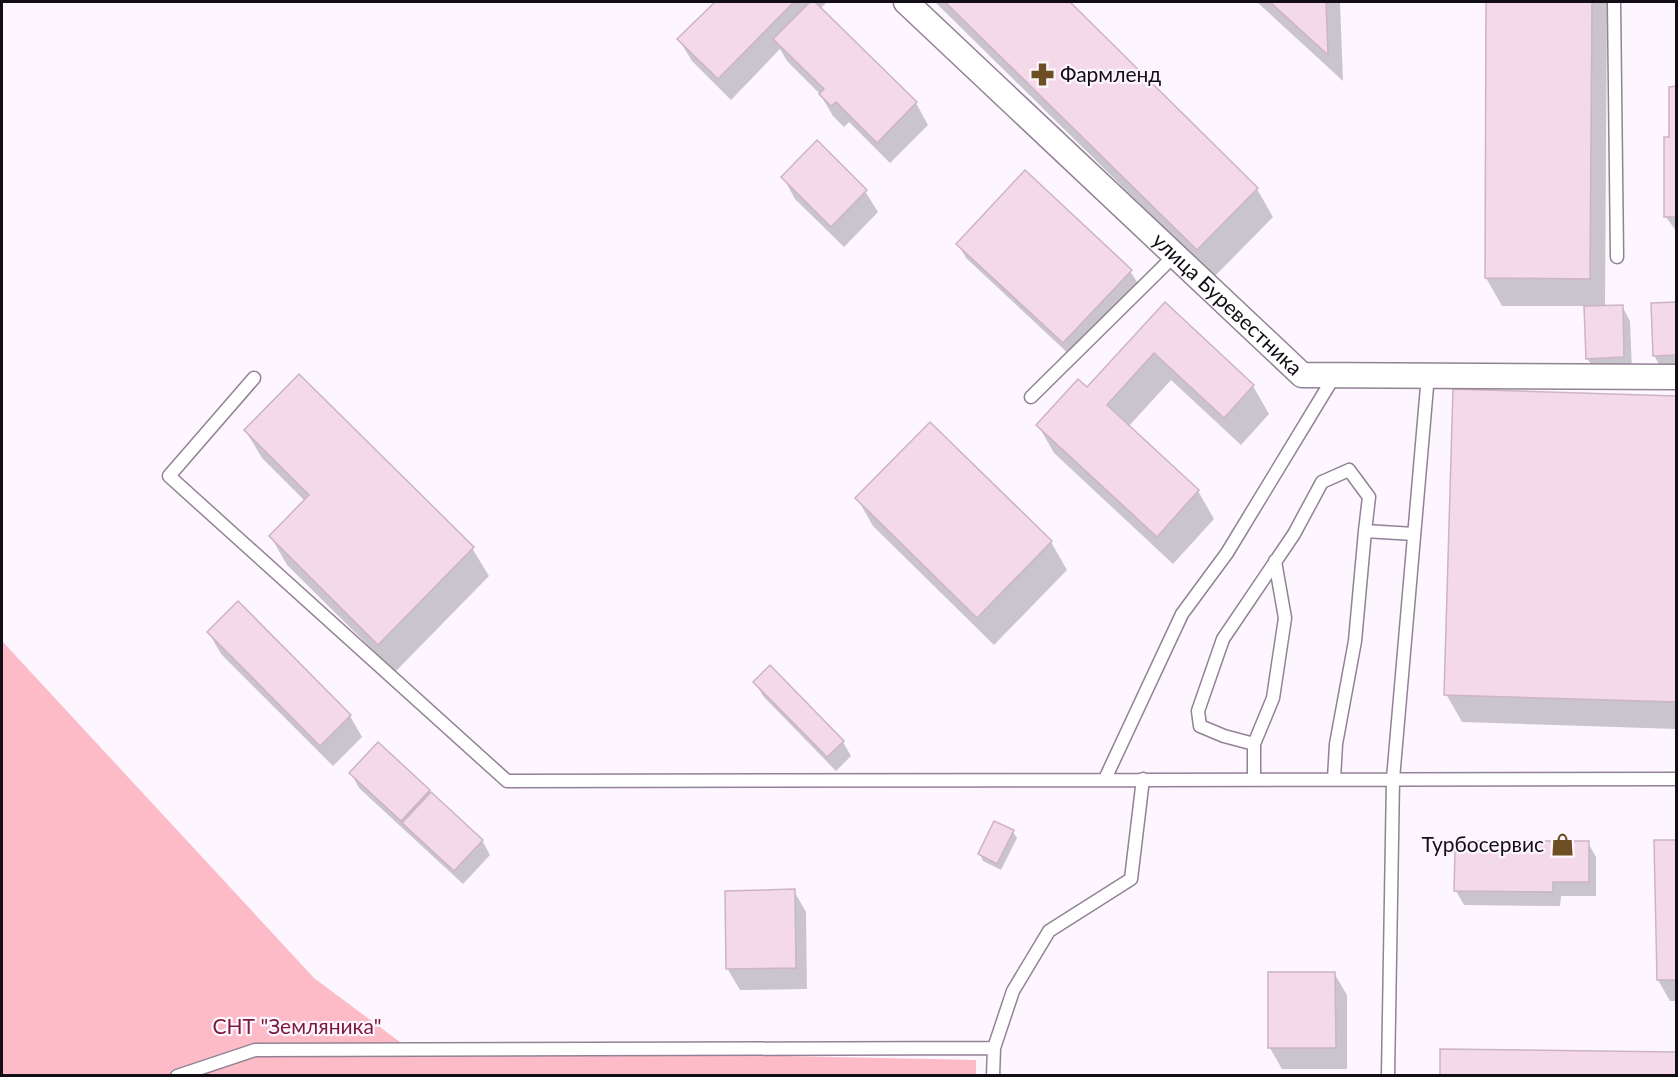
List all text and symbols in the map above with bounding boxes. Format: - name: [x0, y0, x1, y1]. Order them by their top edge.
- place label: Фармленд: [1060, 61, 1161, 86]
- pharmacy icon: Фармленд: [1029, 62, 1055, 88]
- street label: улица Буревестника: [1148, 227, 1308, 380]
- place label: Турбосервис: [1421, 831, 1544, 856]
- shop icon: Турбосервис: [1549, 832, 1575, 858]
- park label: СНТ "Земляника": [213, 1013, 381, 1038]

